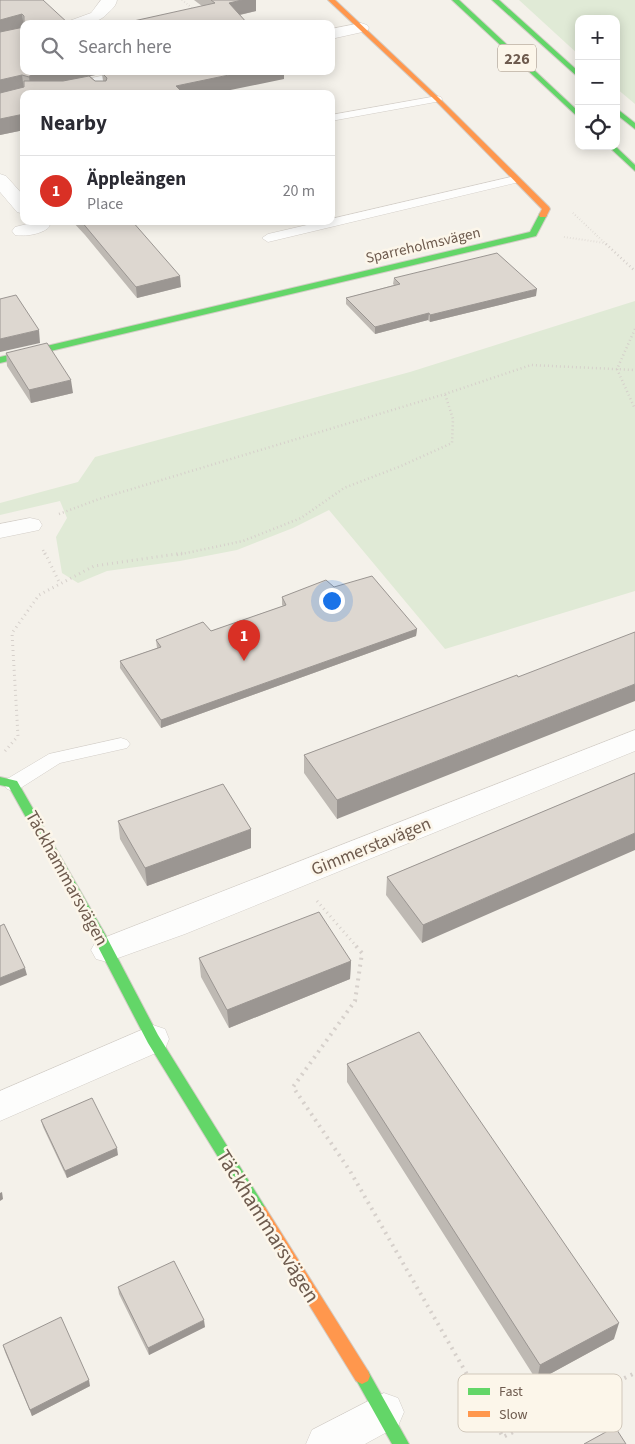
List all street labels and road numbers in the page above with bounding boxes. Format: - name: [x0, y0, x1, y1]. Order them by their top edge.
- road number: 226: [498, 44, 536, 72]
- street label: Sparreholmsvägen: [364, 222, 483, 269]
- street label: Täckhammarsvägen: [19, 806, 114, 950]
- street label: Gimmerstavägen: [308, 811, 435, 882]
- street label: Täckhammarsvägen: [209, 1143, 327, 1309]

